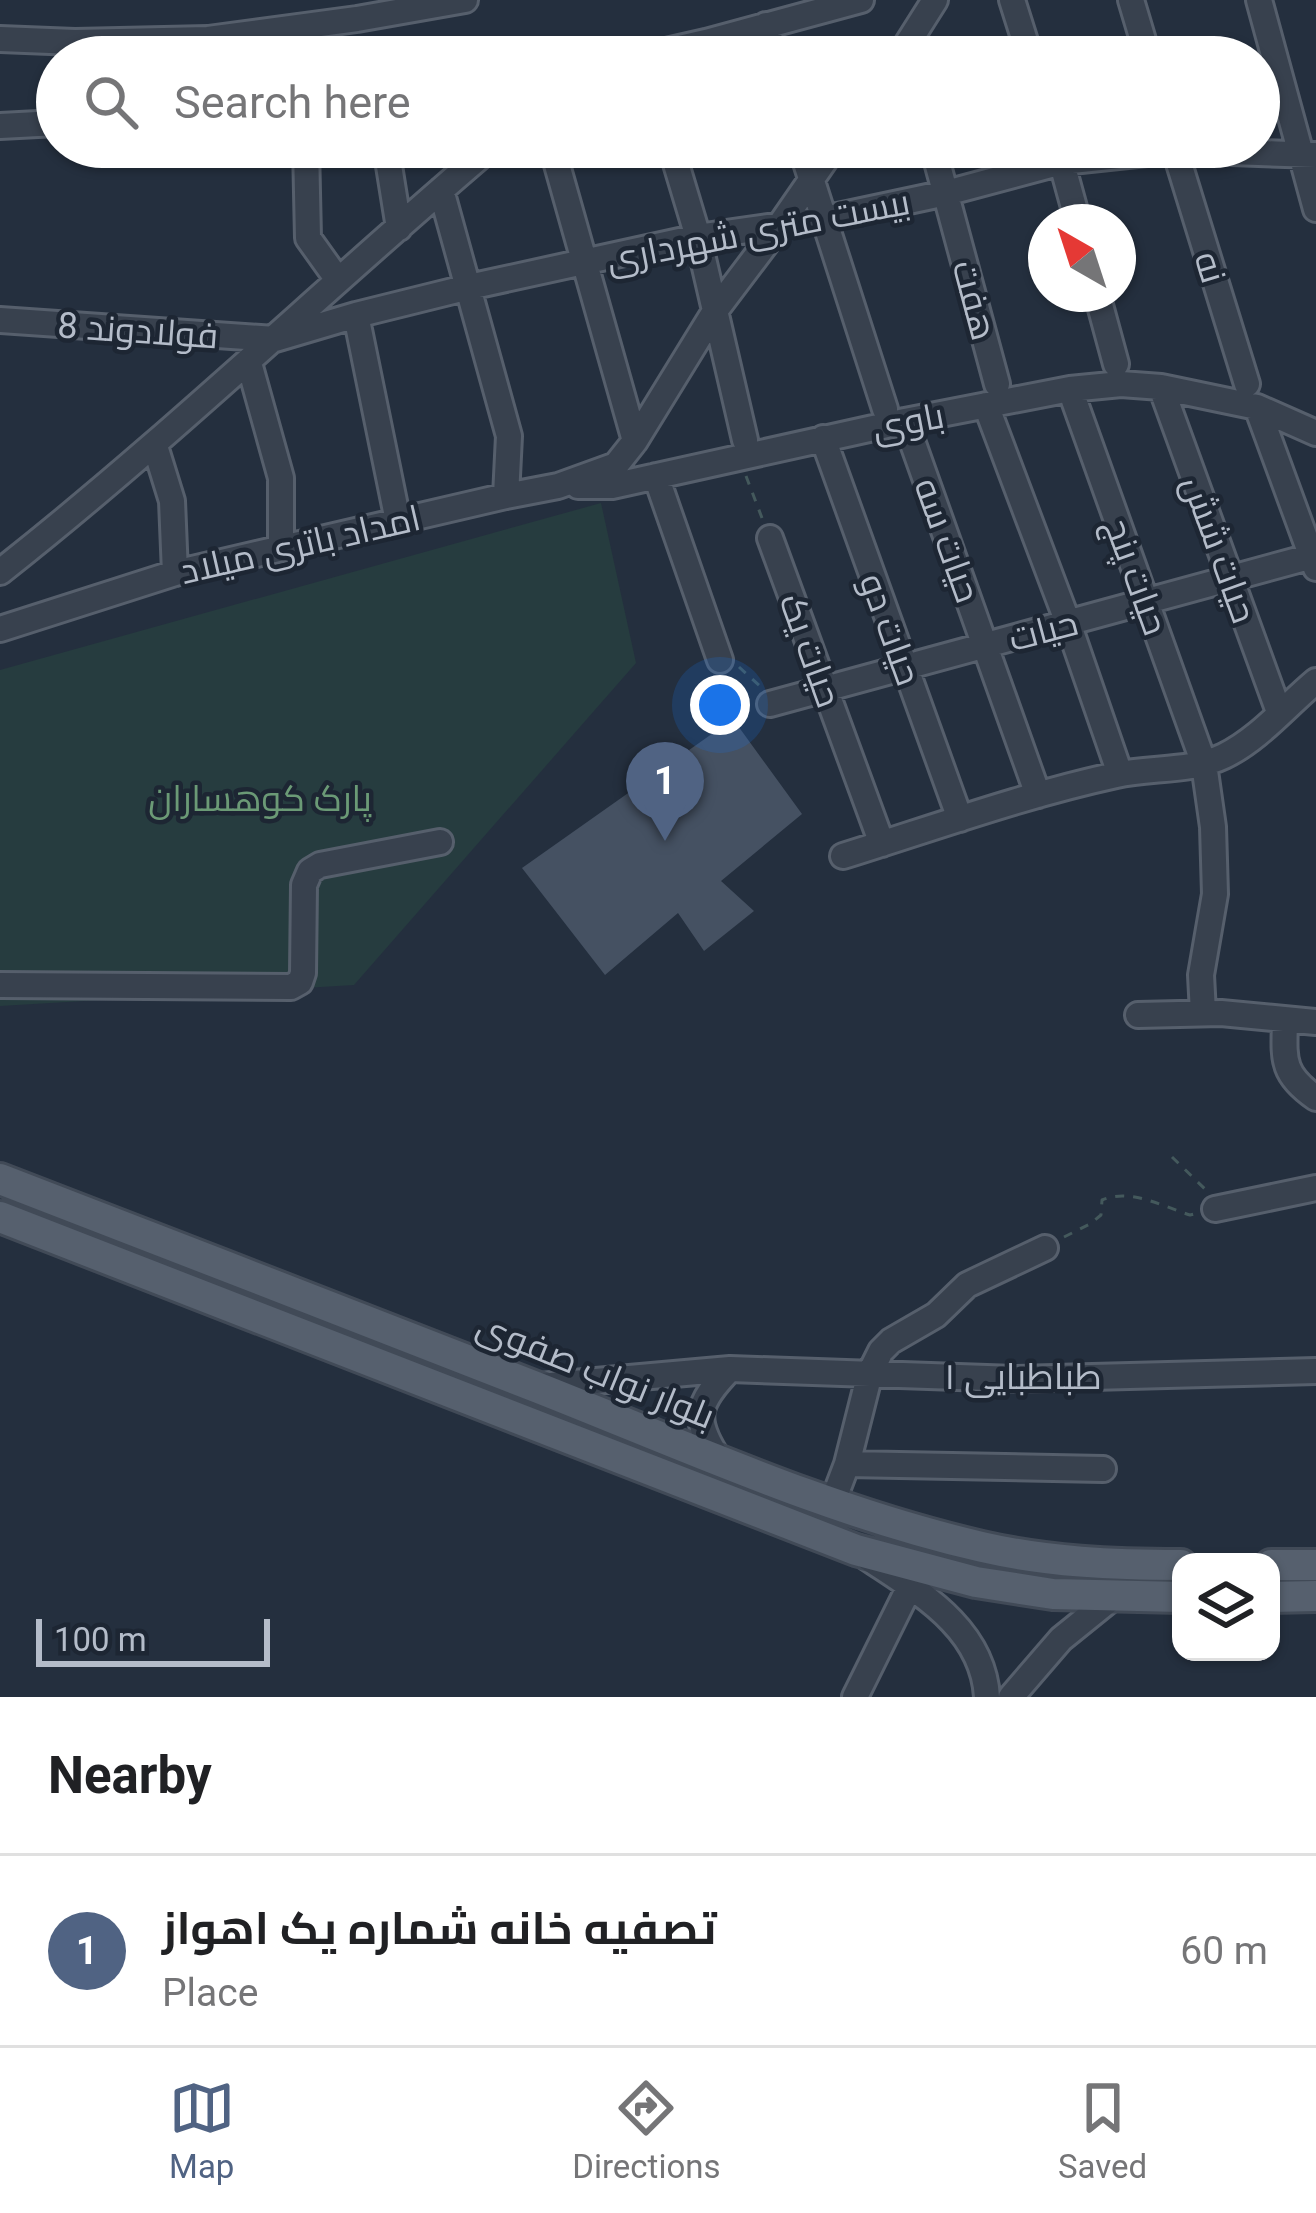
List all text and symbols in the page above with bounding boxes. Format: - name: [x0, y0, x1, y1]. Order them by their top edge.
- search box: [36, 36, 1280, 168]
- icon: search: [78, 69, 144, 135]
- text: Search here: [174, 76, 411, 129]
- street label: بیست متری شهرداری: [603, 181, 914, 281]
- north arrow: [1028, 204, 1136, 312]
- street label: نه: [1186, 247, 1235, 288]
- street label: هفت: [943, 256, 1005, 345]
- street label: فولادوند 8: [56, 304, 220, 358]
- street label: باوی: [869, 394, 948, 449]
- street label: حیات شش: [1173, 470, 1265, 629]
- street label: حیات سه: [905, 472, 989, 608]
- street label: امداد باتری میلاد: [176, 497, 424, 593]
- street label: حیات پنج: [1093, 512, 1177, 642]
- street label: حیات دو: [851, 568, 930, 691]
- street label: حیات یک: [770, 588, 850, 713]
- street label: حیات: [1004, 602, 1082, 660]
- your location: [690, 675, 750, 735]
- pin: 1: [626, 742, 704, 841]
- park label: پارک کوهساران: [148, 778, 372, 822]
- street label: بلوار نواب صفوی: [471, 1304, 721, 1438]
- street label: طباطبایی ۱: [944, 1356, 1102, 1398]
- map controls: [1172, 1553, 1280, 1661]
- button: layers: [1172, 1553, 1280, 1661]
- scale bar: [36, 1613, 270, 1666]
- text: 100 m: [54, 1620, 147, 1659]
- text: Nearby: [48, 1746, 212, 1805]
- text: تصفیه خانه شماره یک اهواز: [162, 1902, 716, 1955]
- text: 1: [76, 1928, 98, 1974]
- text: 60 m: [1180, 1928, 1268, 1974]
- text: Place: [162, 1970, 258, 2016]
- tab: Map: [169, 2075, 235, 2186]
- tab: Directions: [572, 2075, 721, 2186]
- tab: Saved: [1058, 2075, 1147, 2186]

